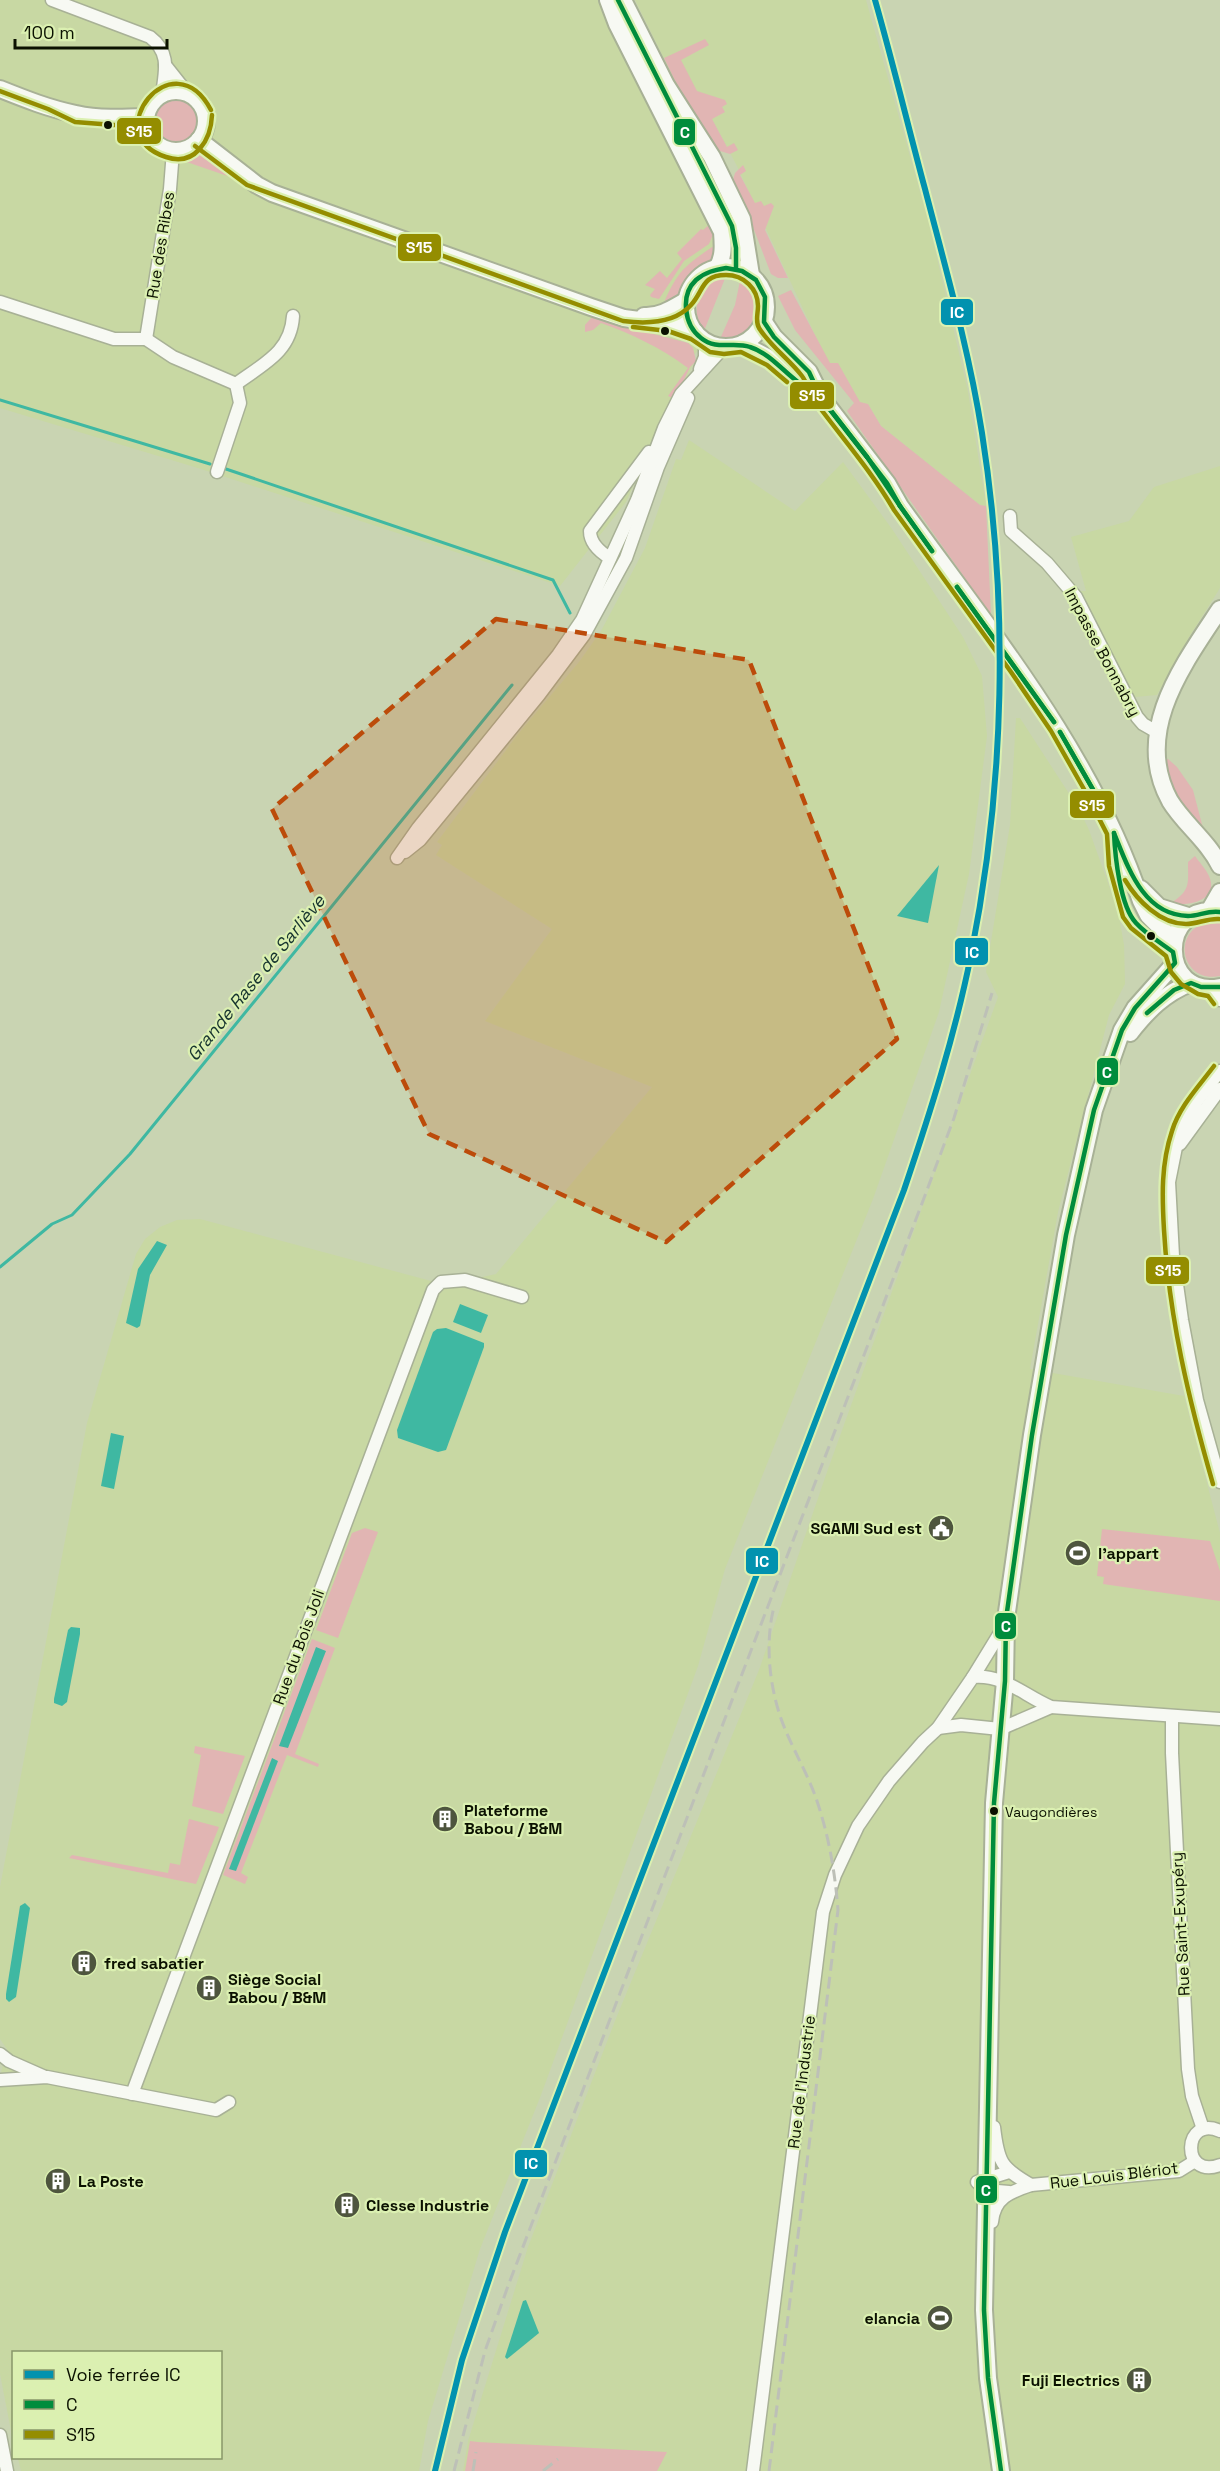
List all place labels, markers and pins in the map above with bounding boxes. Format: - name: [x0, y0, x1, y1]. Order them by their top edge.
- unlabelled marker: [102, 119, 114, 131]
- unlabelled marker: [659, 325, 671, 337]
- unlabelled marker: [1145, 930, 1157, 942]
- public building icon: SGAMI Sud est: [926, 1513, 956, 1543]
- place label: SGAMI Sud est: [811, 1518, 922, 1539]
- sports icon: l'appart: [1063, 1538, 1093, 1568]
- place label: l'appart: [1098, 1543, 1159, 1564]
- place label: Plateforme Babou / B&M: [464, 1800, 562, 1839]
- place label: Vaugondières: [1005, 1803, 1097, 1821]
- building icon: Plateforme Babou / B&M: [430, 1804, 460, 1834]
- marker: Vaugondières: [988, 1805, 1000, 1817]
- building icon: fred sabatier: [69, 1948, 99, 1978]
- place label: fred sabatier: [104, 1953, 204, 1974]
- place label: Siège Social Babou / B&M: [228, 1969, 326, 2008]
- building icon: Siège Social Babou / B&M: [194, 1973, 224, 2003]
- building icon: La Poste: [43, 2166, 73, 2196]
- place label: La Poste: [78, 2171, 144, 2192]
- building icon: Clesse Industrie: [332, 2190, 362, 2220]
- place label: Clesse Industrie: [366, 2195, 489, 2216]
- sports icon: elancia: [925, 2303, 955, 2333]
- place label: elancia: [865, 2308, 920, 2329]
- building icon: Fuji Electrics: [1124, 2365, 1154, 2395]
- place label: Fuji Electrics: [1022, 2370, 1120, 2391]

